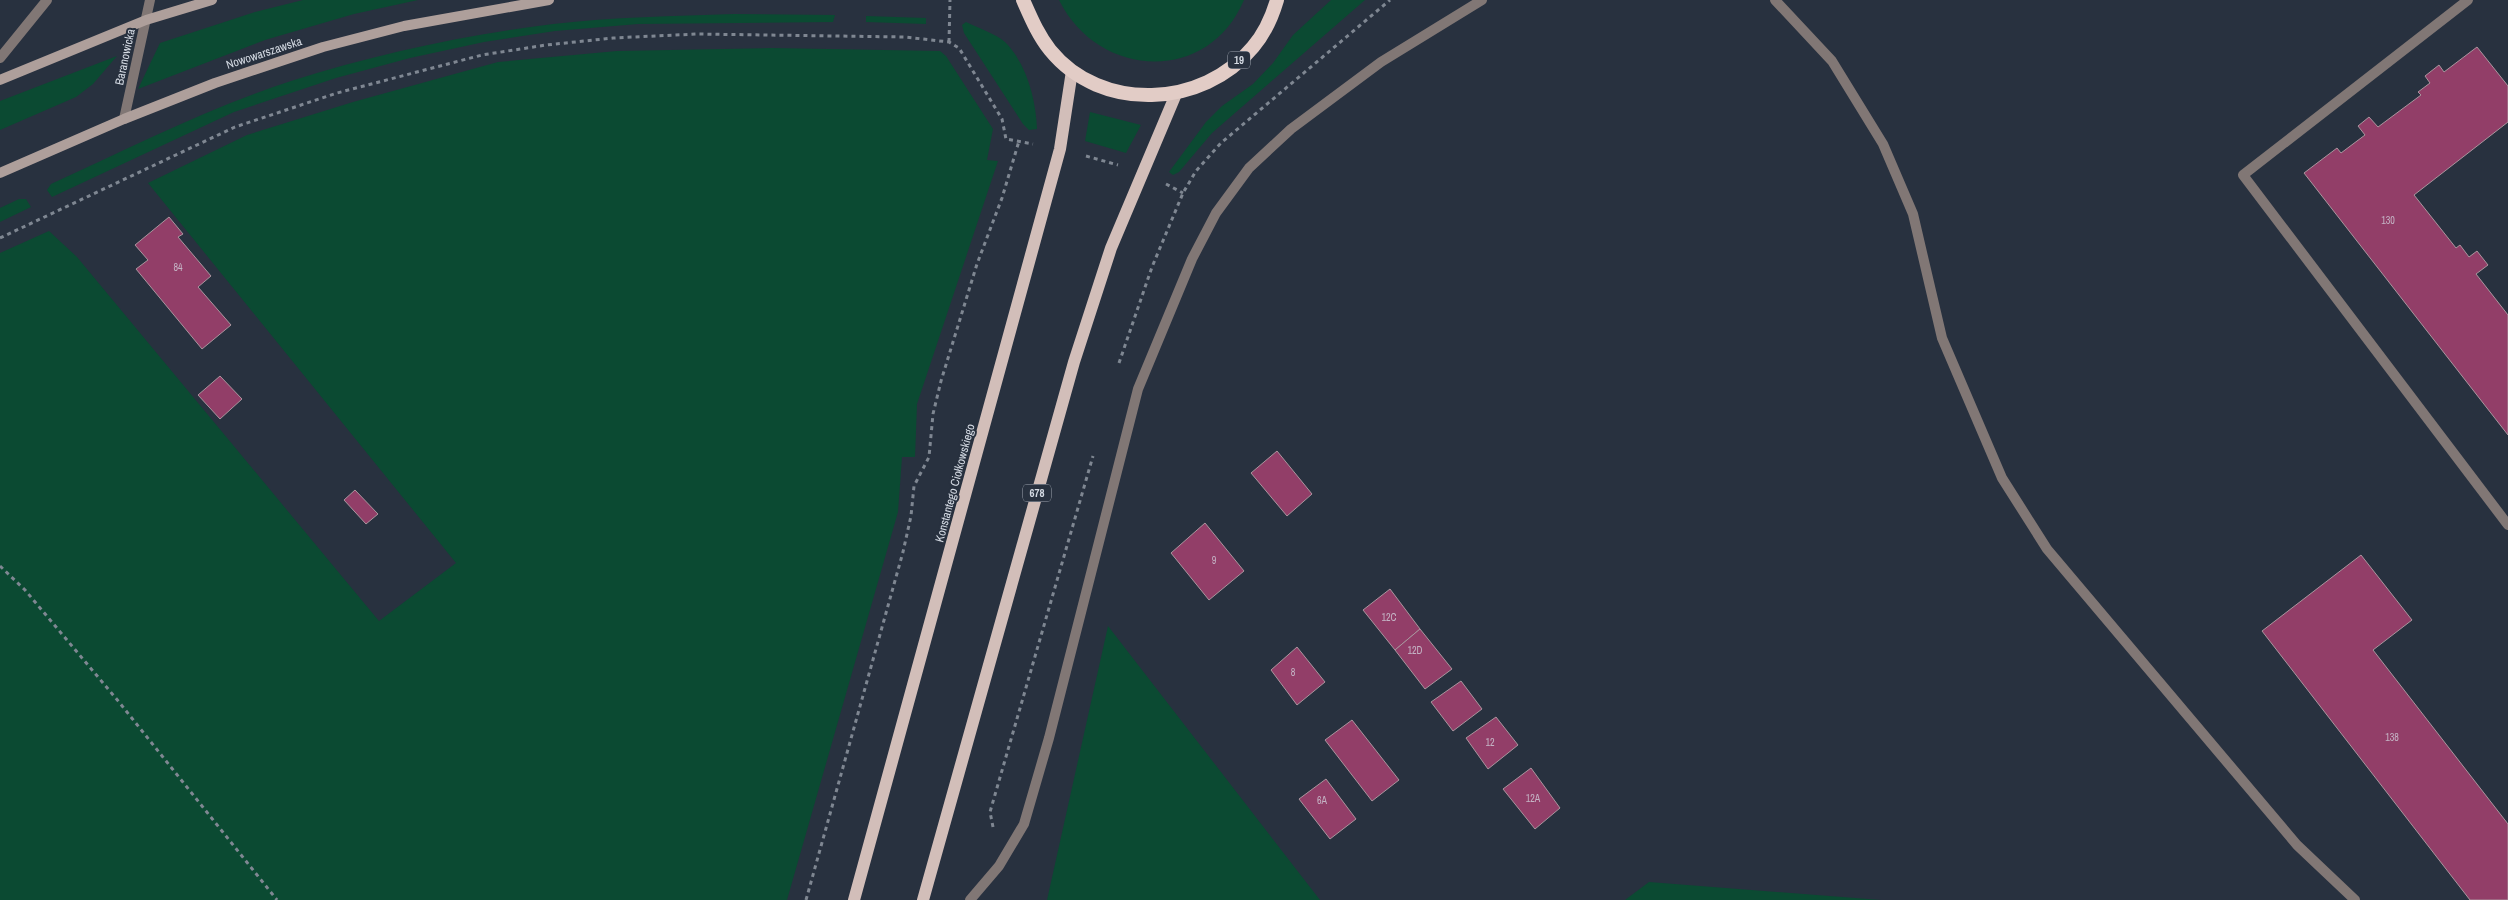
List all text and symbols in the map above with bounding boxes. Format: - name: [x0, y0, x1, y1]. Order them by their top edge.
- street label: Baranowicka: [111, 27, 139, 86]
- street label: Nowowarszawska: [224, 33, 304, 73]
- road number: 19: [1228, 52, 1250, 68]
- house number: 130: [2381, 214, 2395, 227]
- house number: 84: [173, 261, 183, 274]
- street label: Konstantego Ciołkowskiego: [931, 422, 979, 544]
- road number: 678: [1023, 484, 1051, 502]
- house number: 9: [1212, 554, 1217, 567]
- house number: 12C: [1381, 611, 1397, 624]
- house number: 12D: [1407, 644, 1423, 657]
- house number: 8: [1291, 666, 1296, 679]
- house number: 138: [2385, 731, 2399, 744]
- house number: 12: [1485, 736, 1495, 749]
- house number: 12A: [1526, 792, 1541, 805]
- house number: 6A: [1317, 794, 1328, 807]

